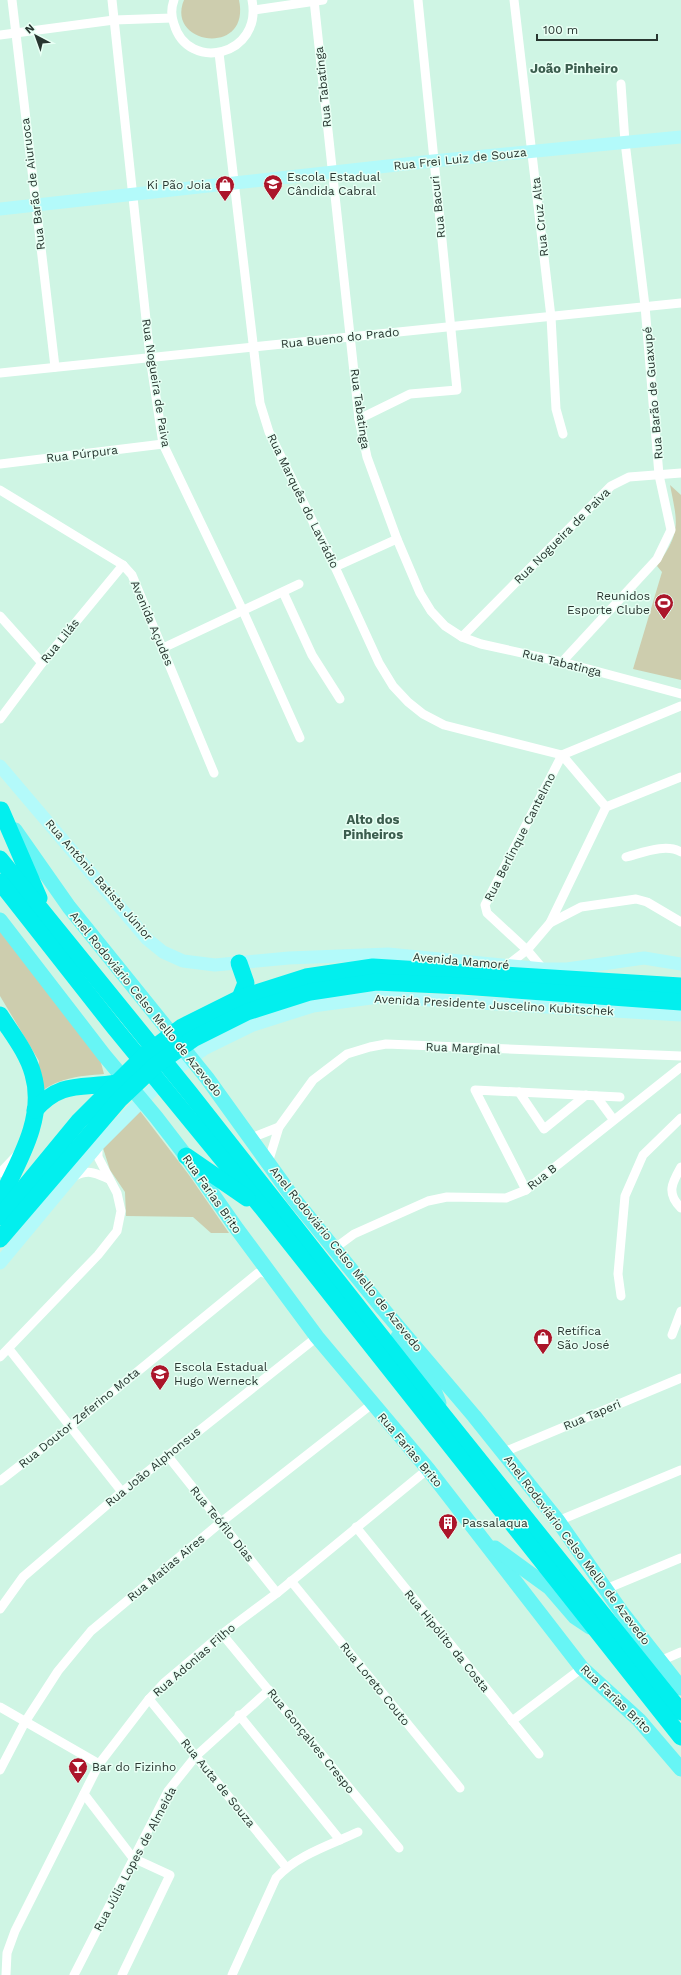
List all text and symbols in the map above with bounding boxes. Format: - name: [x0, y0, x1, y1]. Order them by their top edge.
- north arrow: [16, 16, 56, 56]
- scale bar: [537, 16, 657, 42]
- text: N: [22, 21, 37, 36]
- text: 100 m: [543, 23, 578, 37]
- street label: Rua Tabatinga: [312, 46, 334, 128]
- district label: João Pinheiro: [530, 61, 618, 76]
- street label: Rua Barão de Aiuruoca: [18, 117, 48, 251]
- street label: Rua Frei Luiz de Souza: [393, 145, 527, 173]
- place label: Escola Estadual Cândida Cabral: [287, 170, 381, 198]
- school or university icon: Escola Estadual Cândida Cabral: [262, 173, 284, 201]
- shop icon: Ki Pão Joia: [214, 174, 236, 202]
- street label: Rua Bacuri: [428, 175, 448, 239]
- street label: Rua Cruz Alta: [529, 176, 551, 257]
- place label: Ki Pão Joia: [147, 178, 211, 192]
- street label: Rua Nogueira de Paiva: [139, 318, 173, 448]
- street label: Rua Bueno do Prado: [280, 325, 400, 351]
- street label: Rua Barão de Guaxupé: [640, 326, 666, 460]
- street label: Rua Tabatinga: [347, 368, 373, 450]
- street label: Rua Marquês do Lavrádio: [264, 431, 342, 571]
- street label: Rua Púrpura: [45, 443, 119, 465]
- street label: Rua Nogueira de Paiva: [511, 485, 613, 587]
- street label: Avenida Açudes: [128, 578, 176, 668]
- place label: Reunidos Esporte Clube: [567, 589, 650, 617]
- sports icon: Reunidos Esporte Clube: [653, 592, 675, 620]
- street label: Rua Lilás: [38, 616, 82, 666]
- street label: Rua Tabatinga: [521, 646, 603, 680]
- street label: Rua Berlinque Cantelmo: [481, 770, 559, 904]
- district label: Alto dos Pinheiros: [343, 812, 403, 842]
- street label: Rua Antônio Batista Júnior: [43, 817, 155, 943]
- street label: Anel Rodoviário Celso Mello de Azevedo: [67, 909, 225, 1099]
- street label: Avenida Mamoré: [412, 950, 510, 972]
- street label: Avenida Presidente Juscelino Kubitschek: [374, 992, 614, 1018]
- street label: Rua Marginal: [425, 1040, 501, 1056]
- street label: Rua Farias Brito: [180, 1152, 244, 1236]
- street label: Rua B: [524, 1161, 560, 1193]
- street label: Anel Rodoviário Celso Mello de Azevedo: [267, 1164, 425, 1354]
- place label: Retífica São José: [557, 1324, 610, 1352]
- shop icon: Retífica São José: [532, 1327, 554, 1355]
- place label: Escola Estadual Hugo Werneck: [174, 1360, 268, 1388]
- school or university icon: Escola Estadual Hugo Werneck: [149, 1363, 171, 1391]
- street label: Rua Doutor Zeferino Mota: [16, 1365, 142, 1471]
- street label: Rua Taperi: [561, 1397, 623, 1433]
- street label: Rua Farias Brito: [375, 1410, 445, 1490]
- street label: Rua João Alphonsus: [103, 1424, 203, 1510]
- street label: Anel Rodoviário Celso Mello de Azevedo: [501, 1452, 653, 1648]
- street label: Rua Teófilo Dias: [187, 1483, 257, 1565]
- building icon: Passalaqua: [437, 1512, 459, 1540]
- place label: Passalaqua: [462, 1516, 528, 1530]
- street label: Rua Matias Aires: [124, 1532, 208, 1604]
- street label: Rua Hipólito da Costa: [401, 1587, 493, 1695]
- street label: Rua Adonias Filho: [150, 1620, 238, 1700]
- street label: Rua Loreto Couto: [337, 1640, 413, 1728]
- street label: Rua Farias Brito: [578, 1662, 654, 1736]
- street label: Rua Gonçalves Crespo: [264, 1686, 358, 1796]
- street label: Rua Auta de Souza: [178, 1736, 258, 1830]
- bar icon: Bar do Fizinho: [67, 1756, 89, 1784]
- place label: Bar do Fizinho: [92, 1760, 176, 1774]
- street label: Rua Júlia Lopes de Almeida: [91, 1784, 179, 1934]

